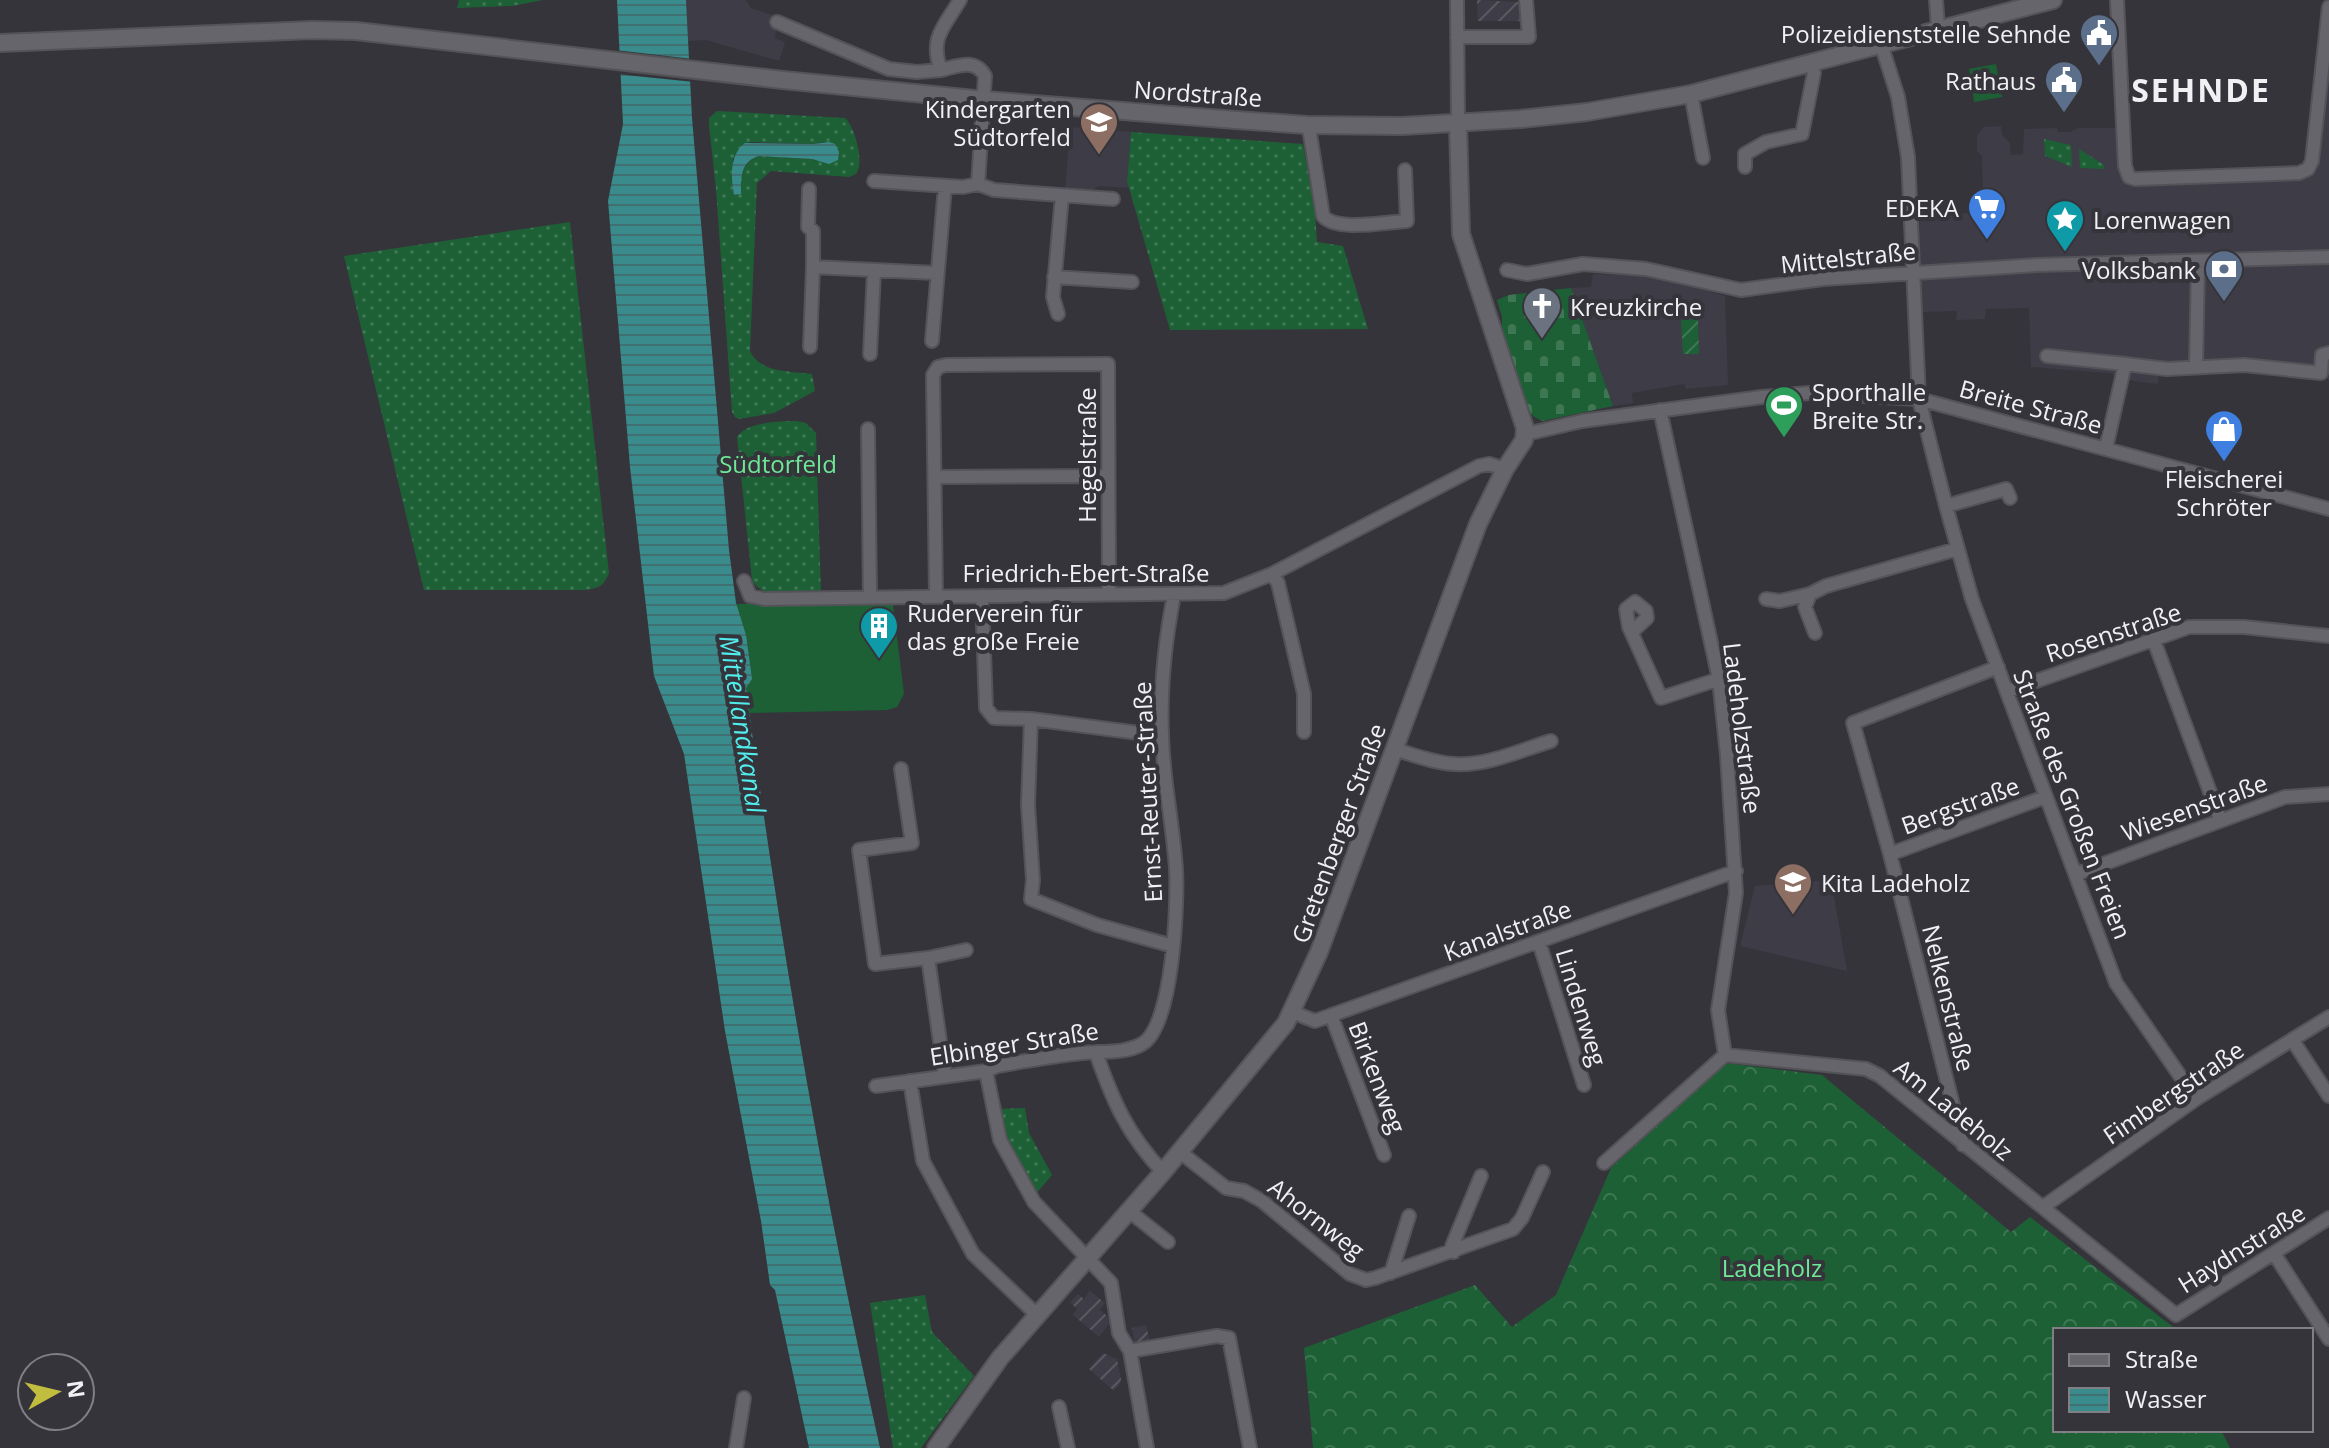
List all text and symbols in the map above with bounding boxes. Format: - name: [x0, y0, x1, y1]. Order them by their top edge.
- public building icon: Polizeidienststelle Sehnde: [2078, 12, 2120, 67]
- place label: Polizeidienststelle Sehnde: [1781, 17, 2071, 50]
- public building icon: Rathaus: [2043, 59, 2085, 114]
- place label: Rathaus: [1945, 64, 2036, 97]
- district label: SEHNDE: [2131, 68, 2271, 111]
- street label: Nordstraße: [1133, 72, 1263, 114]
- place label: Kindergarten Südtorfeld: [925, 92, 1071, 153]
- school or university icon: Kindergarten Südtorfeld: [1078, 101, 1120, 156]
- supermarket icon: EDEKA: [1966, 186, 2008, 241]
- place label: EDEKA: [1885, 191, 1960, 224]
- place icon: Lorenwagen: [2044, 198, 2086, 253]
- place label: Lorenwagen: [2093, 203, 2231, 236]
- street label: Mittelstraße: [1779, 233, 1917, 281]
- bank icon: Volksbank: [2203, 248, 2245, 303]
- place label: Volksbank: [2082, 253, 2196, 286]
- church icon: Kreuzkirche: [1521, 285, 1563, 340]
- place label: Kreuzkirche: [1570, 290, 1702, 323]
- street label: Breite Straße: [1956, 371, 2106, 441]
- place label: Sporthalle Breite Str.: [1812, 375, 1926, 436]
- sports icon: Sporthalle Breite Str.: [1763, 384, 1805, 439]
- street label: Hegelstraße: [1070, 387, 1103, 523]
- shop icon: Fleischerei Schröter: [2203, 408, 2245, 463]
- park label: Südtorfeld: [719, 447, 837, 480]
- place label: Fleischerei Schröter: [2165, 462, 2283, 523]
- street label: Friedrich-Ebert-Straße: [962, 556, 1210, 589]
- street label: Rosenstraße: [2041, 595, 2185, 669]
- place label: Ruderverein für das große Freie: [907, 596, 1083, 657]
- building icon: Ruderverein für das große Freie: [858, 605, 900, 660]
- water label: Mittellandkanal: [711, 632, 775, 817]
- street label: Ladeholzstraße: [1716, 641, 1770, 815]
- street label: Straße des Großen Freien: [2006, 664, 2140, 944]
- street label: Ernst-Reuter-Straße: [1125, 681, 1169, 903]
- street label: Gretenberger Straße: [1283, 719, 1393, 947]
- street label: Wiesenstraße: [2117, 765, 2271, 849]
- street label: Bergstraße: [1896, 768, 2024, 842]
- school or university icon: Kita Ladeholz: [1772, 861, 1814, 916]
- place label: Kita Ladeholz: [1821, 866, 1970, 899]
- street label: Kanalstraße: [1439, 892, 1575, 968]
- street label: Nelkenstraße: [1915, 921, 1983, 1075]
- street label: Lindenweg: [1548, 944, 1616, 1070]
- street label: Elbinger Straße: [927, 1013, 1101, 1073]
- street label: Birkenweg: [1342, 1016, 1414, 1138]
- street label: Fimbergstraße: [2096, 1033, 2250, 1151]
- street label: Am Ladeholz: [1888, 1051, 2020, 1167]
- street label: Ahornweg: [1262, 1170, 1372, 1266]
- street label: Haydnstraße: [2171, 1196, 2311, 1300]
- park label: Ladeholz: [1722, 1251, 1822, 1284]
- legend: [2053, 1328, 2313, 1432]
- text: Straße: [2125, 1342, 2198, 1375]
- north arrow: [16, 1352, 96, 1432]
- text: N: [61, 1378, 93, 1400]
- text: Wasser: [2125, 1382, 2207, 1415]

